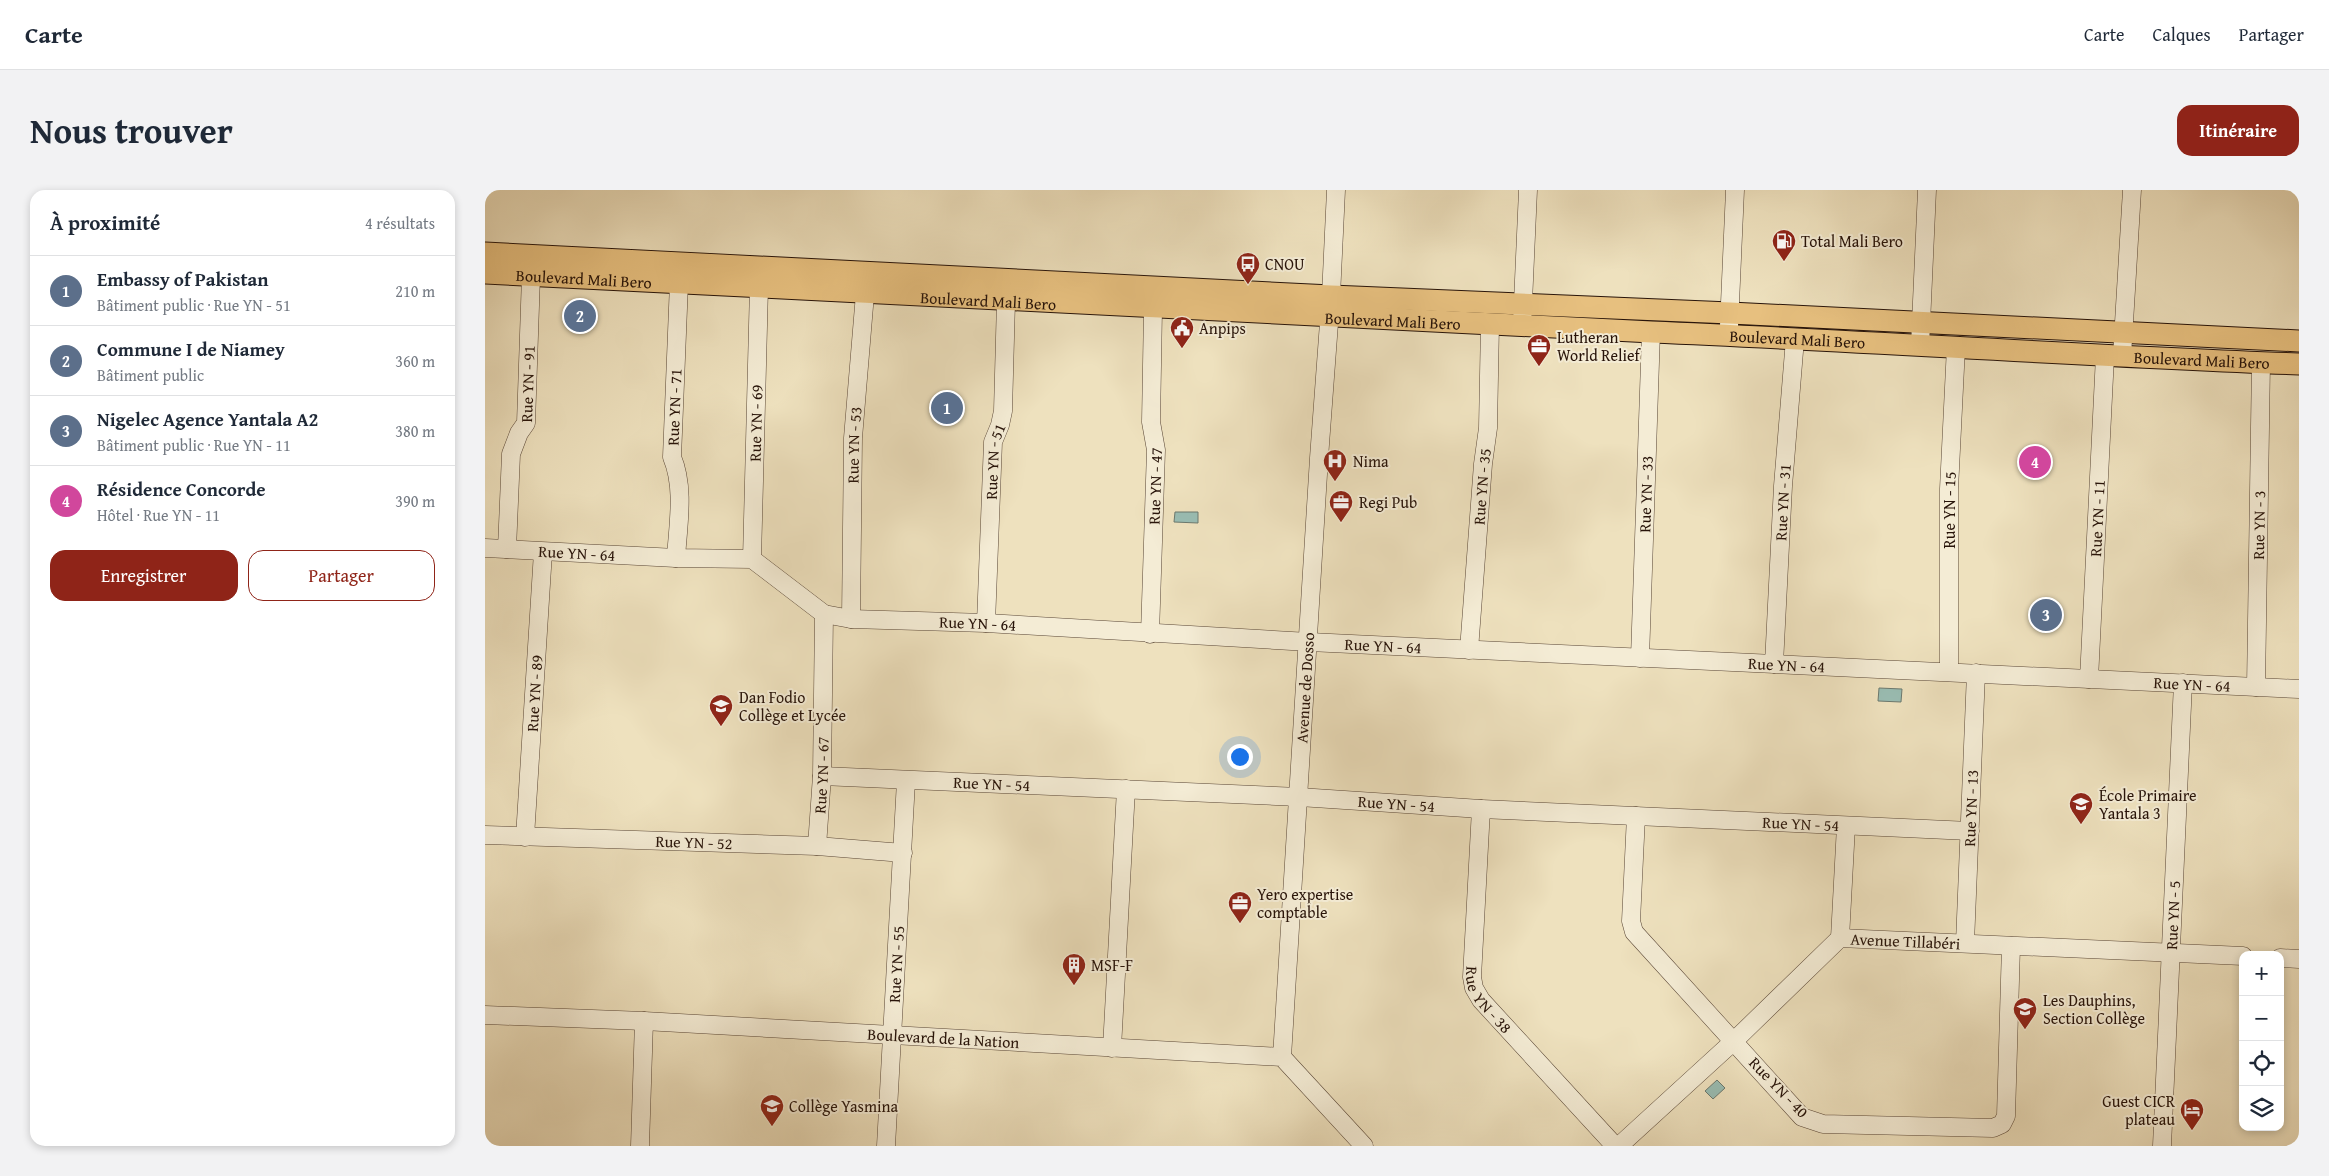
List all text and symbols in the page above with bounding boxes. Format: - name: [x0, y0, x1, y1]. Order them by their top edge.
- text: Carte: [25, 17, 83, 52]
- text: Carte: [2084, 21, 2125, 48]
- text: Calques: [2153, 21, 2211, 48]
- text: Partager: [2239, 21, 2304, 48]
- text: Nous trouver: [30, 105, 233, 156]
- button: Itinéraire: [2177, 105, 2299, 156]
- text: À proximité: [50, 207, 160, 238]
- text: 4 résultats: [365, 211, 435, 235]
- fuel station icon: Total Mali Bero: [1771, 228, 1797, 262]
- place label: Total Mali Bero: [1801, 229, 1903, 253]
- bus stop icon: CNOU: [1235, 251, 1261, 285]
- place label: CNOU: [1265, 252, 1305, 276]
- street label: Boulevard Mali Bero: [515, 263, 652, 294]
- text: Embassy of Pakistan: [97, 265, 269, 293]
- text: 1: [62, 279, 70, 303]
- text: 210 m: [395, 279, 435, 303]
- street label: Boulevard Mali Bero: [920, 285, 1057, 316]
- text: Bâtiment public · Rue YN - 51: [97, 293, 291, 317]
- pin: 2: [564, 297, 596, 335]
- street label: Boulevard Mali Bero: [1324, 305, 1461, 336]
- public building icon: Anpips: [1169, 315, 1195, 349]
- place label: Anpips: [1199, 316, 1246, 340]
- street label: Boulevard Mali Bero: [1729, 323, 1866, 354]
- place label: Lutheran World Relief: [1557, 325, 1642, 367]
- office icon: Lutheran World Relief: [1526, 333, 1552, 367]
- text: Commune I de Niamey: [97, 335, 285, 363]
- street label: Rue YN - 91: [514, 345, 541, 423]
- street label: Boulevard Mali Bero: [2133, 345, 2270, 375]
- text: 2: [62, 349, 70, 373]
- text: 360 m: [395, 349, 435, 373]
- text: Bâtiment public: [97, 363, 204, 387]
- street label: Rue YN - 71: [660, 368, 688, 446]
- street label: Rue YN - 69: [743, 384, 768, 462]
- pin: 1: [931, 389, 963, 427]
- text: Nigelec Agence Yantala A2: [97, 405, 318, 433]
- street label: Rue YN - 53: [840, 406, 868, 484]
- text: 3: [62, 419, 70, 443]
- text: 380 m: [395, 419, 435, 443]
- street label: Rue YN - 51: [979, 420, 1011, 500]
- text: Bâtiment public · Rue YN - 11: [97, 433, 291, 457]
- pin: 4: [2019, 443, 2051, 481]
- street label: Rue YN - 47: [1142, 447, 1168, 525]
- street label: Rue YN - 35: [1466, 447, 1497, 526]
- hospital icon: Nima: [1322, 448, 1348, 482]
- place label: Nima: [1353, 449, 1389, 473]
- street label: Rue YN - 33: [1632, 455, 1659, 533]
- street label: Rue YN - 31: [1768, 463, 1797, 541]
- street label: Rue YN - 15: [1937, 471, 1962, 548]
- text: Résidence Concorde: [97, 475, 266, 503]
- street label: Rue YN - 11: [2083, 479, 2111, 557]
- text: 4: [62, 489, 70, 513]
- text: 390 m: [395, 489, 435, 513]
- office icon: Regi Pub: [1328, 489, 1354, 523]
- place label: Regi Pub: [1359, 490, 1417, 514]
- street label: Rue YN - 3: [2246, 490, 2271, 560]
- text: Hôtel · Rue YN - 11: [97, 503, 220, 527]
- street label: Rue YN - 64: [538, 539, 616, 567]
- button: Enregistrer: [50, 550, 238, 601]
- button: Partager: [248, 550, 435, 601]
- pin: 3: [2030, 596, 2062, 634]
- street label: Rue YN - 64: [939, 610, 1017, 637]
- street label: Avenue de Dosso: [1289, 632, 1320, 744]
- street label: Rue YN - 64: [1344, 632, 1422, 659]
- street label: Rue YN - 64: [1748, 651, 1826, 678]
- street label: Rue YN - 89: [520, 654, 548, 732]
- street label: Rue YN - 64: [2153, 670, 2231, 698]
- place label: Dan Fodio Collège et Lycée: [739, 685, 846, 727]
- school or university icon: Dan Fodio Collège et Lycée: [708, 693, 734, 727]
- street label: Rue YN - 67: [807, 736, 834, 814]
- your location: [1227, 744, 1253, 770]
- street label: Rue YN - 13: [1957, 769, 1984, 847]
- street label: Rue YN - 54: [953, 770, 1031, 797]
- place label: École Primaire Yantala 3: [2099, 783, 2197, 825]
- street label: Rue YN - 54: [1357, 789, 1436, 818]
- school or university icon: École Primaire Yantala 3: [2068, 791, 2094, 825]
- street label: Rue YN - 54: [1762, 810, 1840, 837]
- street label: Rue YN - 52: [655, 829, 733, 855]
- street label: Rue YN - 5: [2159, 880, 2186, 950]
- place label: Yero expertise comptable: [1257, 882, 1353, 924]
- office icon: Yero expertise comptable: [1227, 890, 1253, 924]
- street label: Rue YN - 55: [882, 925, 910, 1003]
- street label: Avenue Tillabéri: [1850, 926, 1961, 955]
- map controls: [2239, 951, 2284, 1131]
- button: +: [2239, 951, 2284, 996]
- building icon: MSF-F: [1061, 952, 1087, 986]
- place label: MSF-F: [1091, 953, 1133, 977]
- street label: Rue YN - 38: [1460, 966, 1518, 1039]
- place label: Les Dauphins, Section Collège: [2043, 988, 2145, 1030]
- school or university icon: Les Dauphins, Section Collège: [2012, 996, 2038, 1030]
- button: −: [2239, 996, 2284, 1041]
- street label: Boulevard de la Nation: [867, 1022, 1020, 1054]
- button: locate: [2239, 1041, 2284, 1086]
- street label: Rue YN - 40: [1744, 1051, 1815, 1123]
- button: layers: [2239, 1086, 2284, 1131]
- place label: Guest CICR plateau: [2102, 1089, 2176, 1131]
- school or university icon: Collège Yasmina: [759, 1093, 785, 1127]
- place label: Collège Yasmina: [789, 1094, 898, 1118]
- hotel icon: Guest CICR plateau: [2179, 1097, 2205, 1131]

